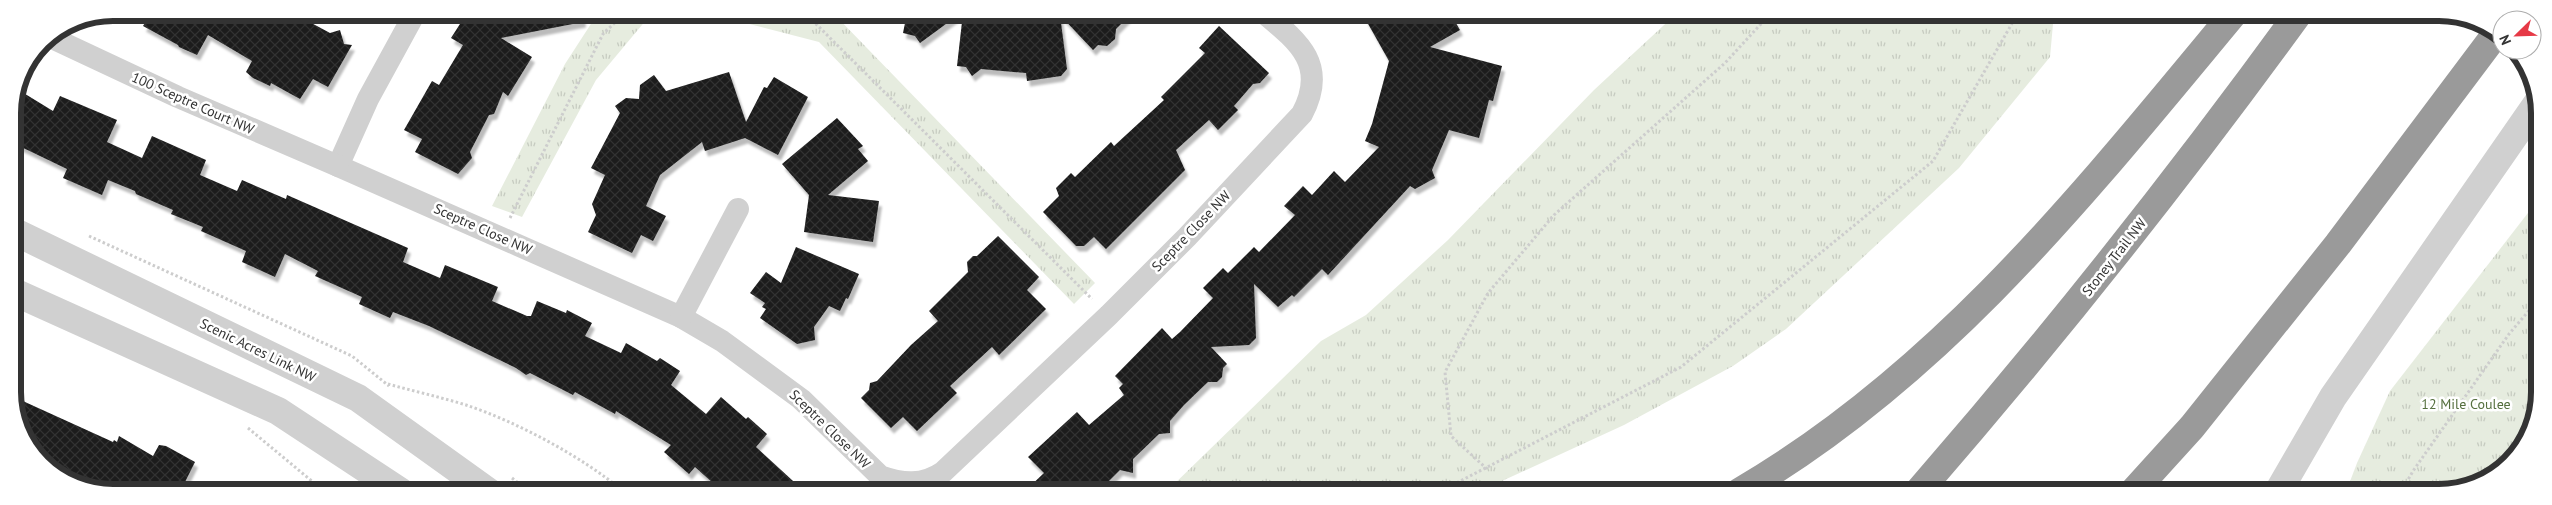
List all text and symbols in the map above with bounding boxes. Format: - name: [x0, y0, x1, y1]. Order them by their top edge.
- north arrow: [2492, 10, 2542, 60]
- text: N: [2495, 32, 2515, 48]
- street label: 100 Sceptre Court NW: [129, 68, 257, 138]
- street label: Sceptre Close NW: [1148, 186, 1235, 275]
- street label: Sceptre Close NW: [431, 199, 535, 259]
- street label: Stoney Trail NW: [2078, 214, 2150, 300]
- street label: Scenic Acres Link NW: [197, 314, 319, 386]
- street label: Sceptre Close NW: [786, 386, 875, 473]
- park label: 12 Mile Coulee: [2421, 395, 2511, 413]

